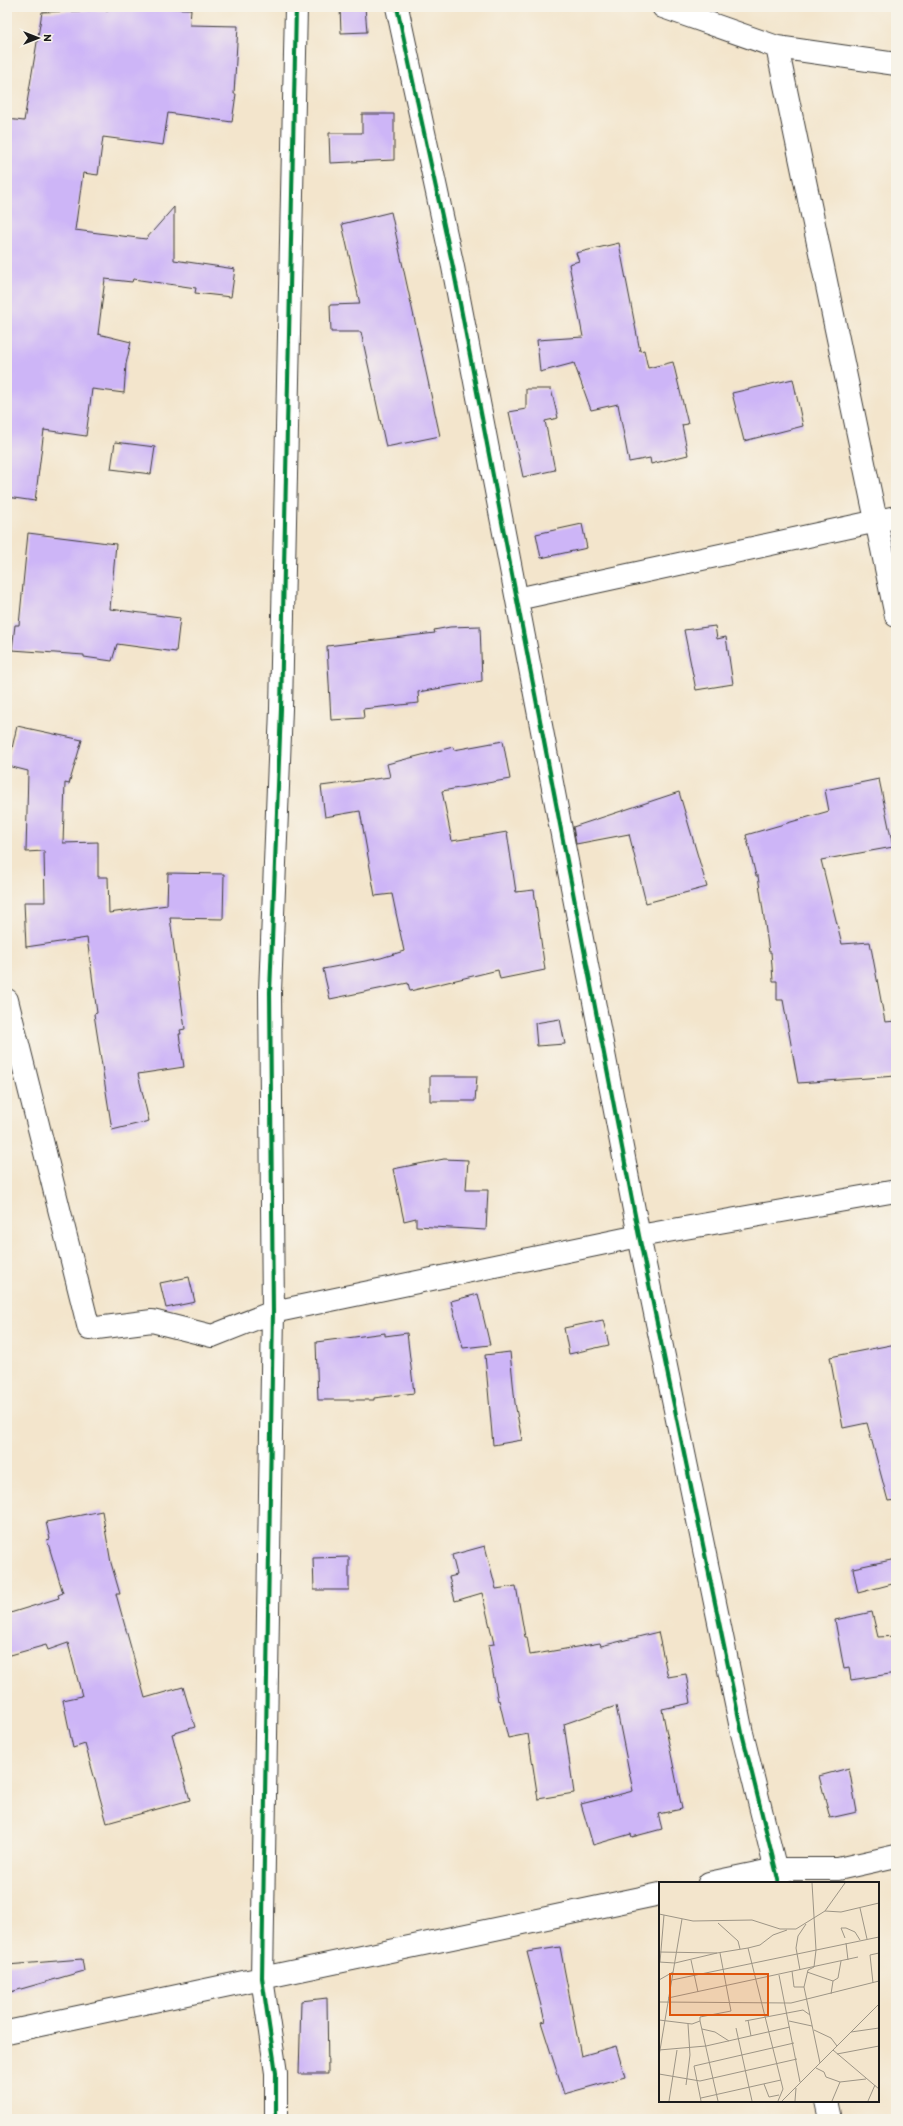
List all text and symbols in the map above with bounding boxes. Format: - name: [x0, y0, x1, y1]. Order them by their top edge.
- north arrow: [18, 18, 58, 58]
- text: N: [41, 34, 54, 42]
- inset map: [659, 1882, 879, 2102]

